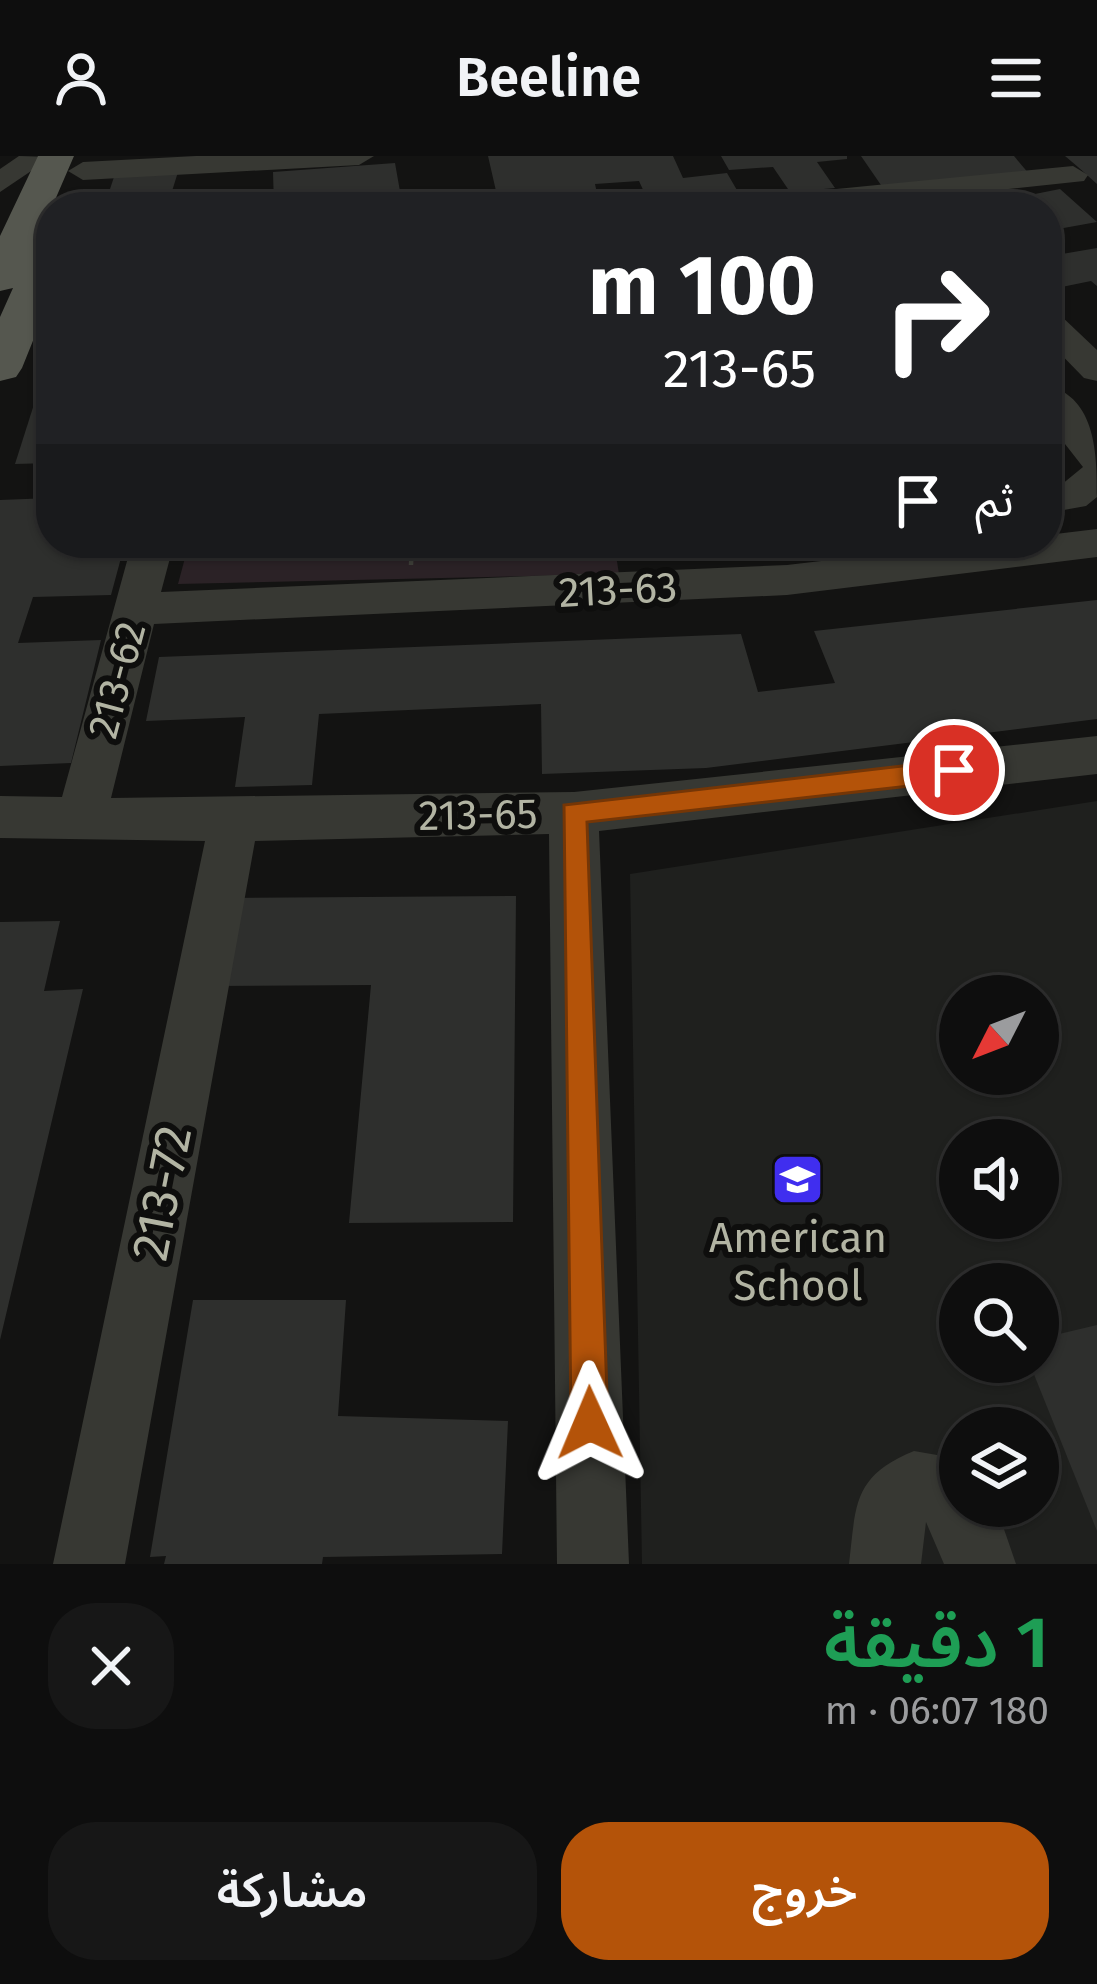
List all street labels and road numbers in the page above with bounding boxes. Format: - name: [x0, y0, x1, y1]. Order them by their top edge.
- street label: 213-63: [557, 562, 679, 618]
- street label: 213-62: [78, 616, 156, 744]
- street label: 213-65: [418, 789, 538, 841]
- street label: 213-72: [119, 1120, 205, 1266]

